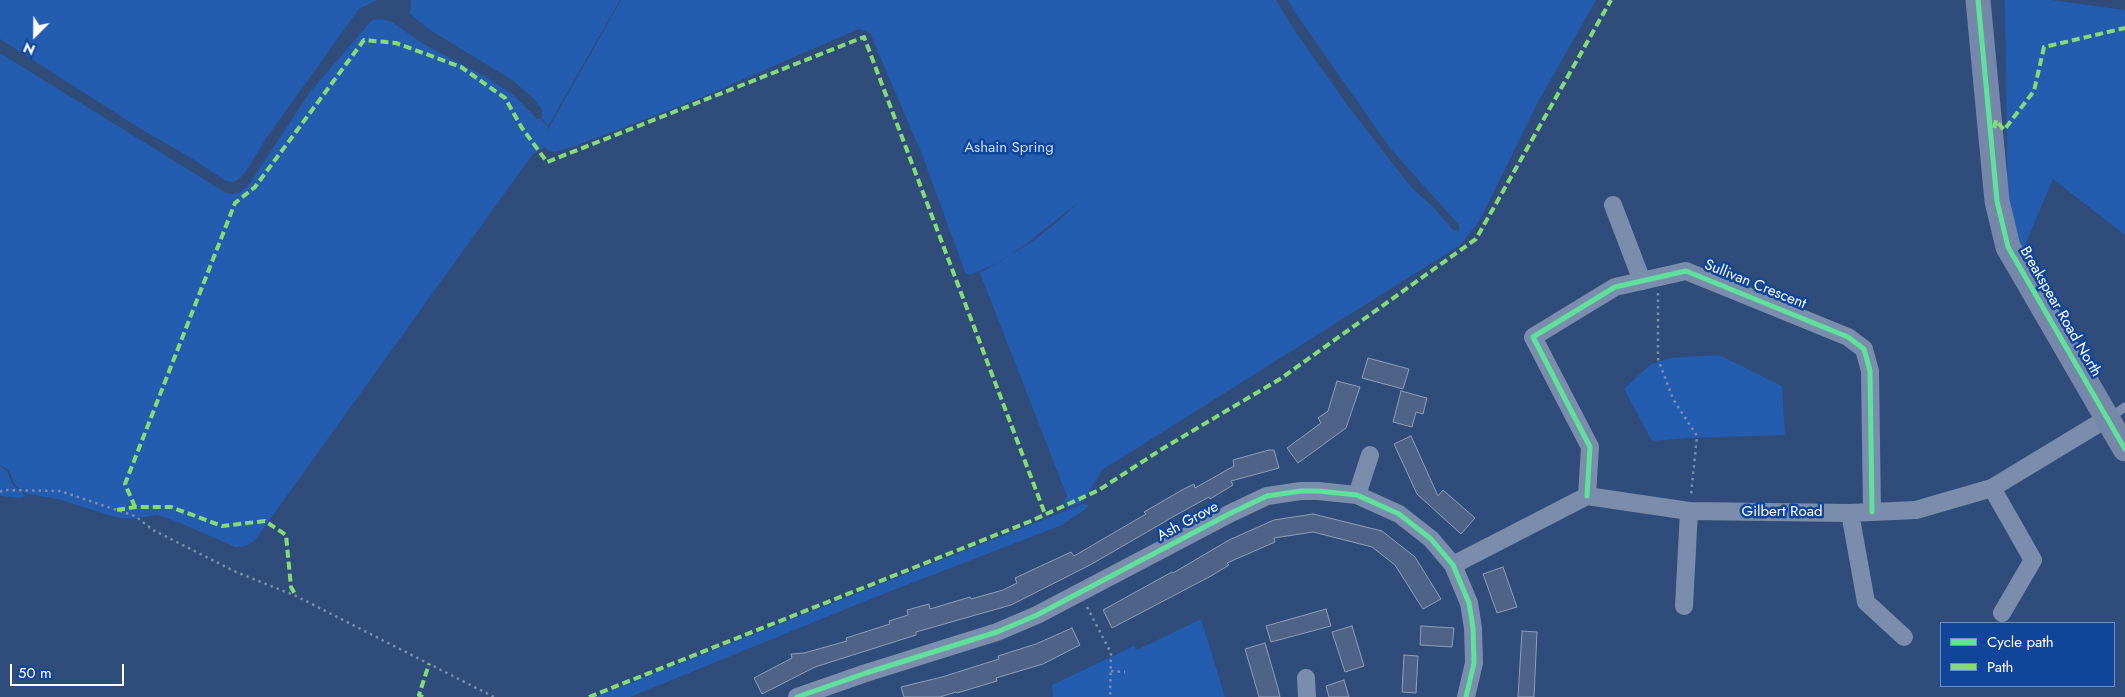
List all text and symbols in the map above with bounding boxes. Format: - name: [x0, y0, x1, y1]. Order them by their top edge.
- north arrow: [10, 10, 60, 60]
- text: N: [20, 37, 38, 60]
- park label: Ashain Spring: [964, 139, 1054, 157]
- street label: Breakspear Road North: [2015, 244, 2105, 380]
- street label: Sullivan Crescent: [1701, 256, 1809, 314]
- street label: Ash Grove: [1154, 498, 1222, 546]
- street label: Gilbert Road: [1742, 503, 1822, 521]
- legend: [1940, 622, 2115, 687]
- text: Cycle path: [1987, 631, 2054, 653]
- scale bar: [12, 654, 126, 686]
- text: Path: [1987, 656, 2013, 678]
- text: 50 m: [18, 662, 52, 684]

